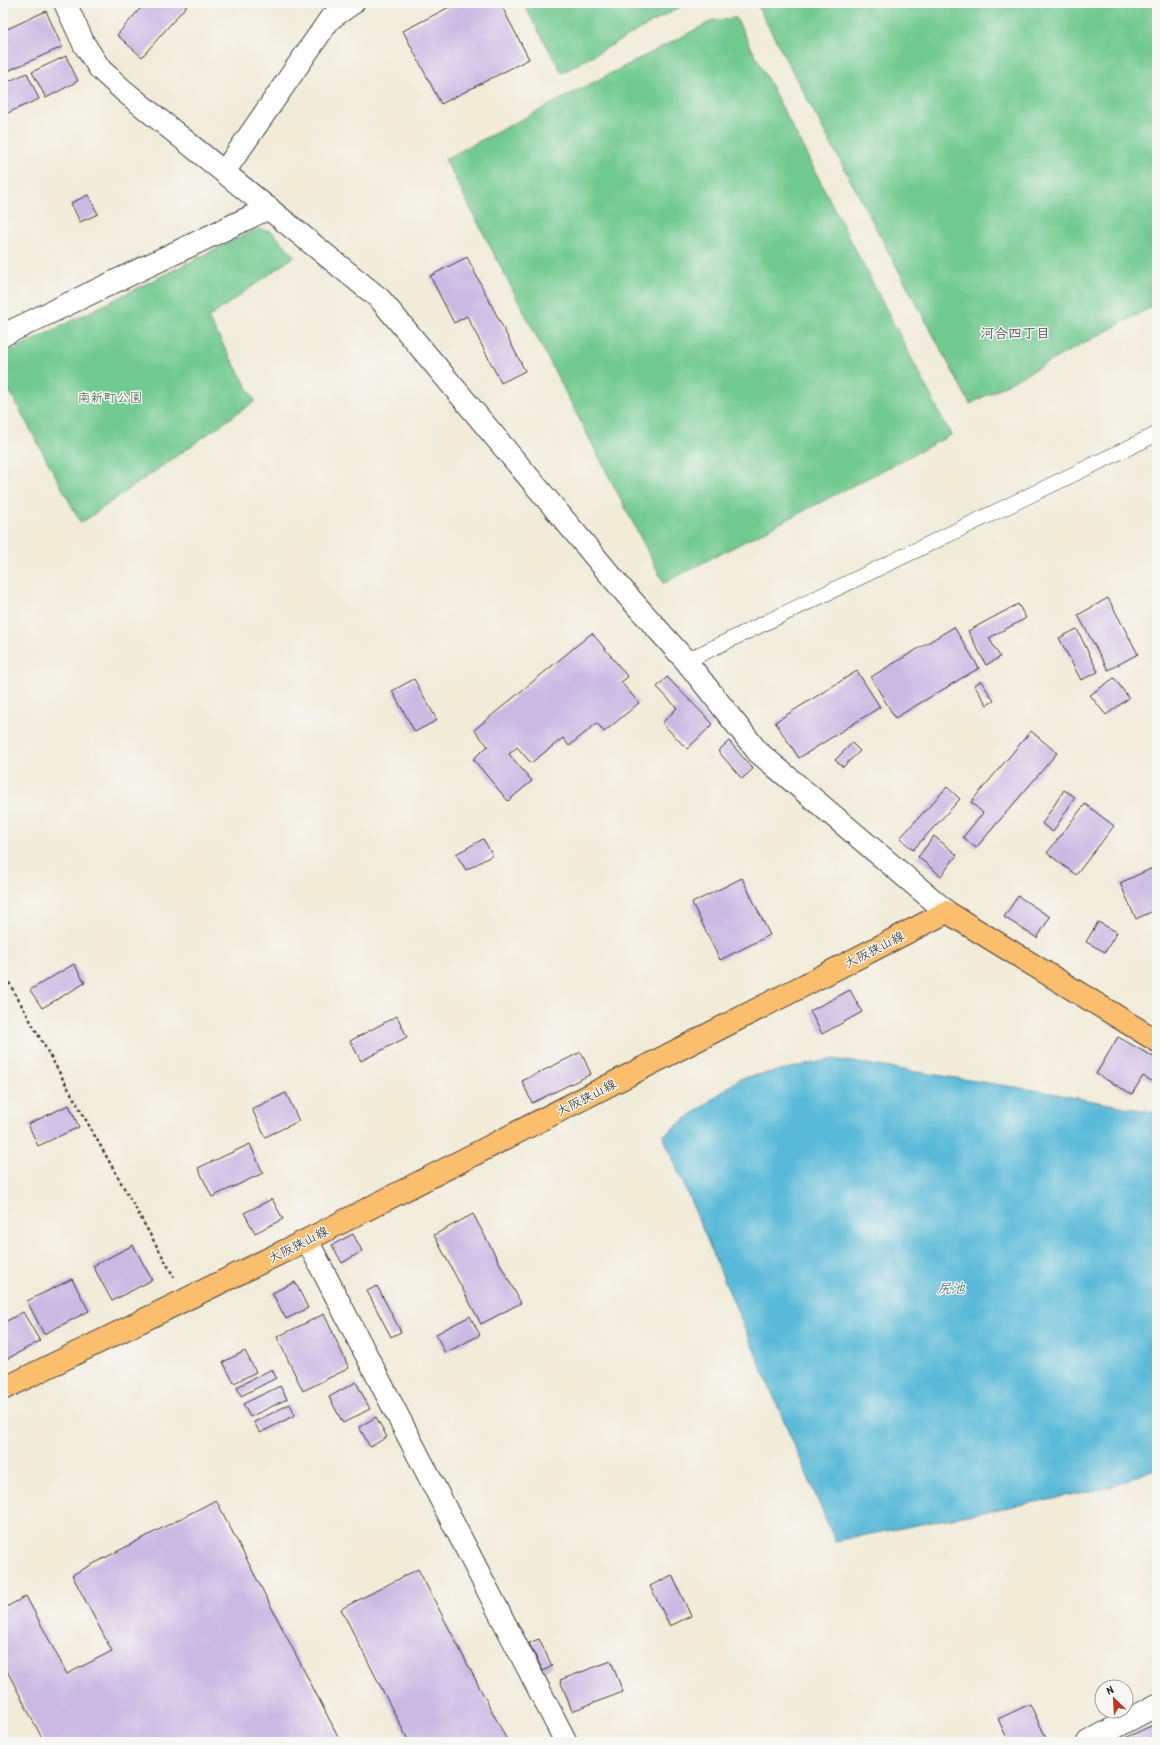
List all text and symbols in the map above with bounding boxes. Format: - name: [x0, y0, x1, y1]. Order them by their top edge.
- district label: 河合四丁目: [980, 323, 1050, 342]
- park label: 南新町公園: [77, 388, 143, 406]
- street label: 大阪狭山線: [841, 926, 908, 972]
- street label: 大阪狭山線: [553, 1074, 620, 1120]
- street label: 大阪狭山線: [265, 1221, 332, 1267]
- water label: 尻池: [937, 1278, 966, 1297]
- north arrow: [1094, 1679, 1134, 1719]
- text: N: [1104, 1682, 1116, 1698]

